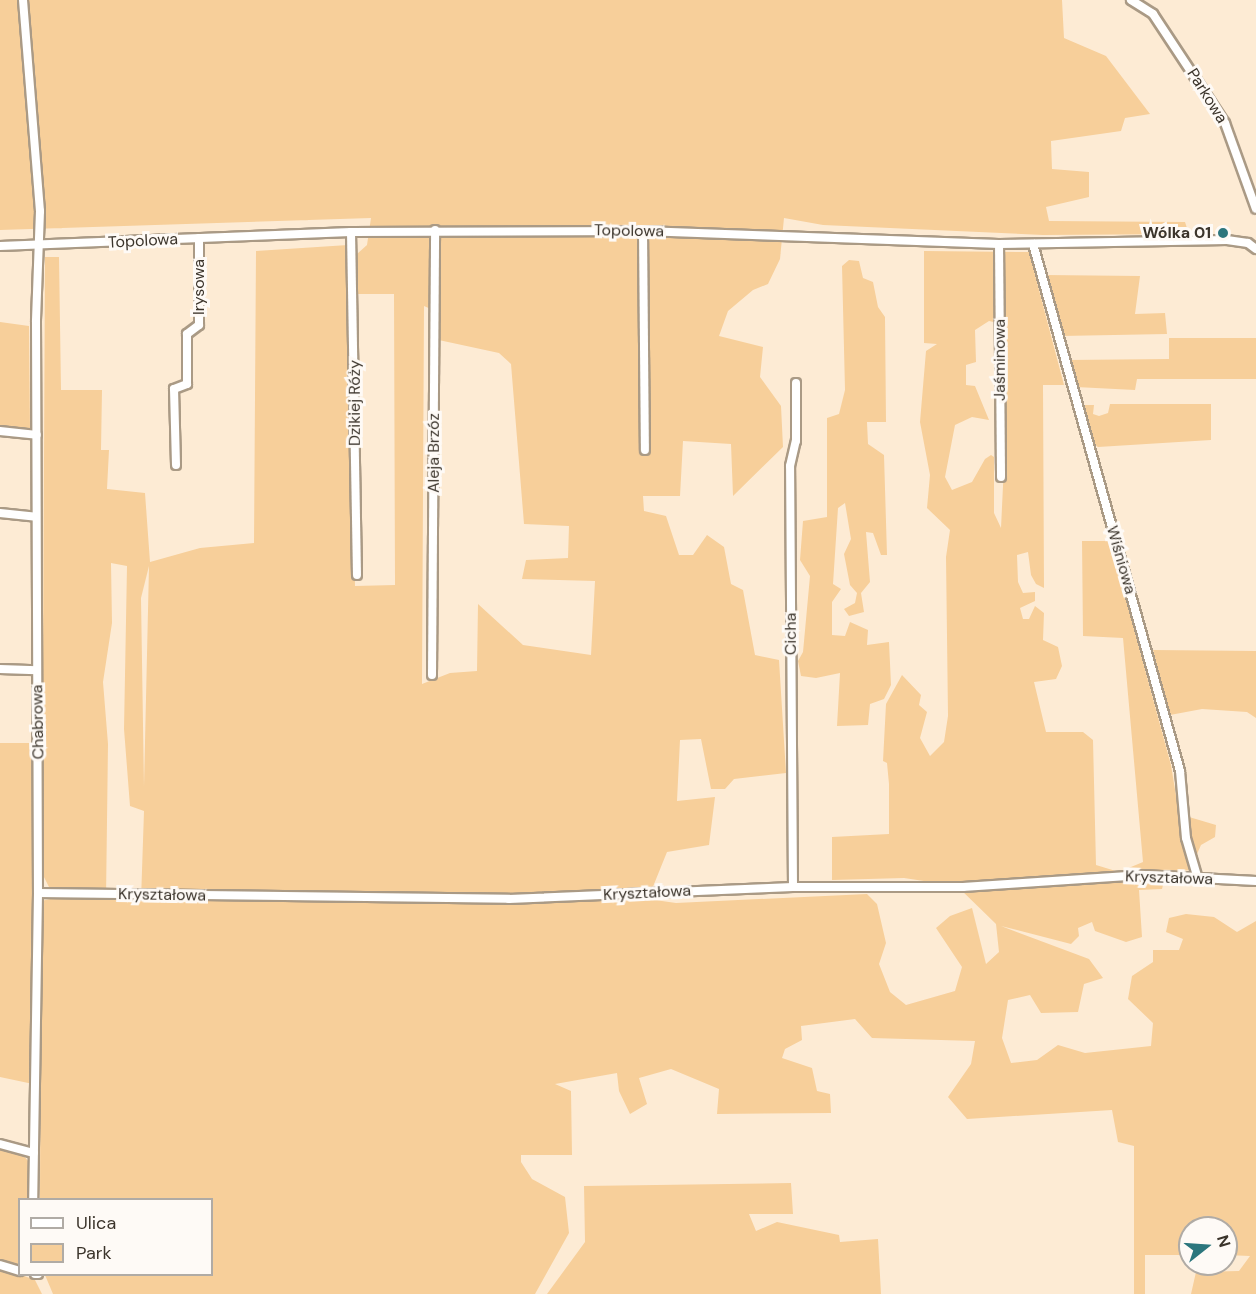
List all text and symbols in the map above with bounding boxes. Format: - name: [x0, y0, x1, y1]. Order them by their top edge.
- street label: Parkowa: [1183, 65, 1231, 127]
- street label: Topolowa: [594, 221, 664, 241]
- place label: Wólka 01: [1142, 223, 1211, 243]
- marker: Wólka 01: [1216, 226, 1230, 240]
- street label: Topolowa: [108, 230, 178, 252]
- street label: Irysowa: [189, 259, 209, 315]
- street label: Jaśminowa: [990, 319, 1010, 401]
- street label: Dzikiej Róży: [345, 360, 365, 446]
- street label: Aleja Brzóz: [424, 413, 444, 493]
- street label: Wiśniowa: [1102, 524, 1140, 596]
- street label: Cicha: [781, 613, 801, 655]
- street label: Chabrowa: [28, 684, 48, 760]
- street label: Kryształowa: [1125, 867, 1213, 889]
- street label: Kryształowa: [603, 881, 691, 905]
- street label: Kryształowa: [118, 885, 206, 905]
- legend: [18, 1198, 213, 1276]
- text: Ulica: [76, 1211, 116, 1235]
- north arrow: [1178, 1216, 1238, 1276]
- text: N: [1212, 1233, 1236, 1250]
- text: Park: [76, 1241, 112, 1265]

